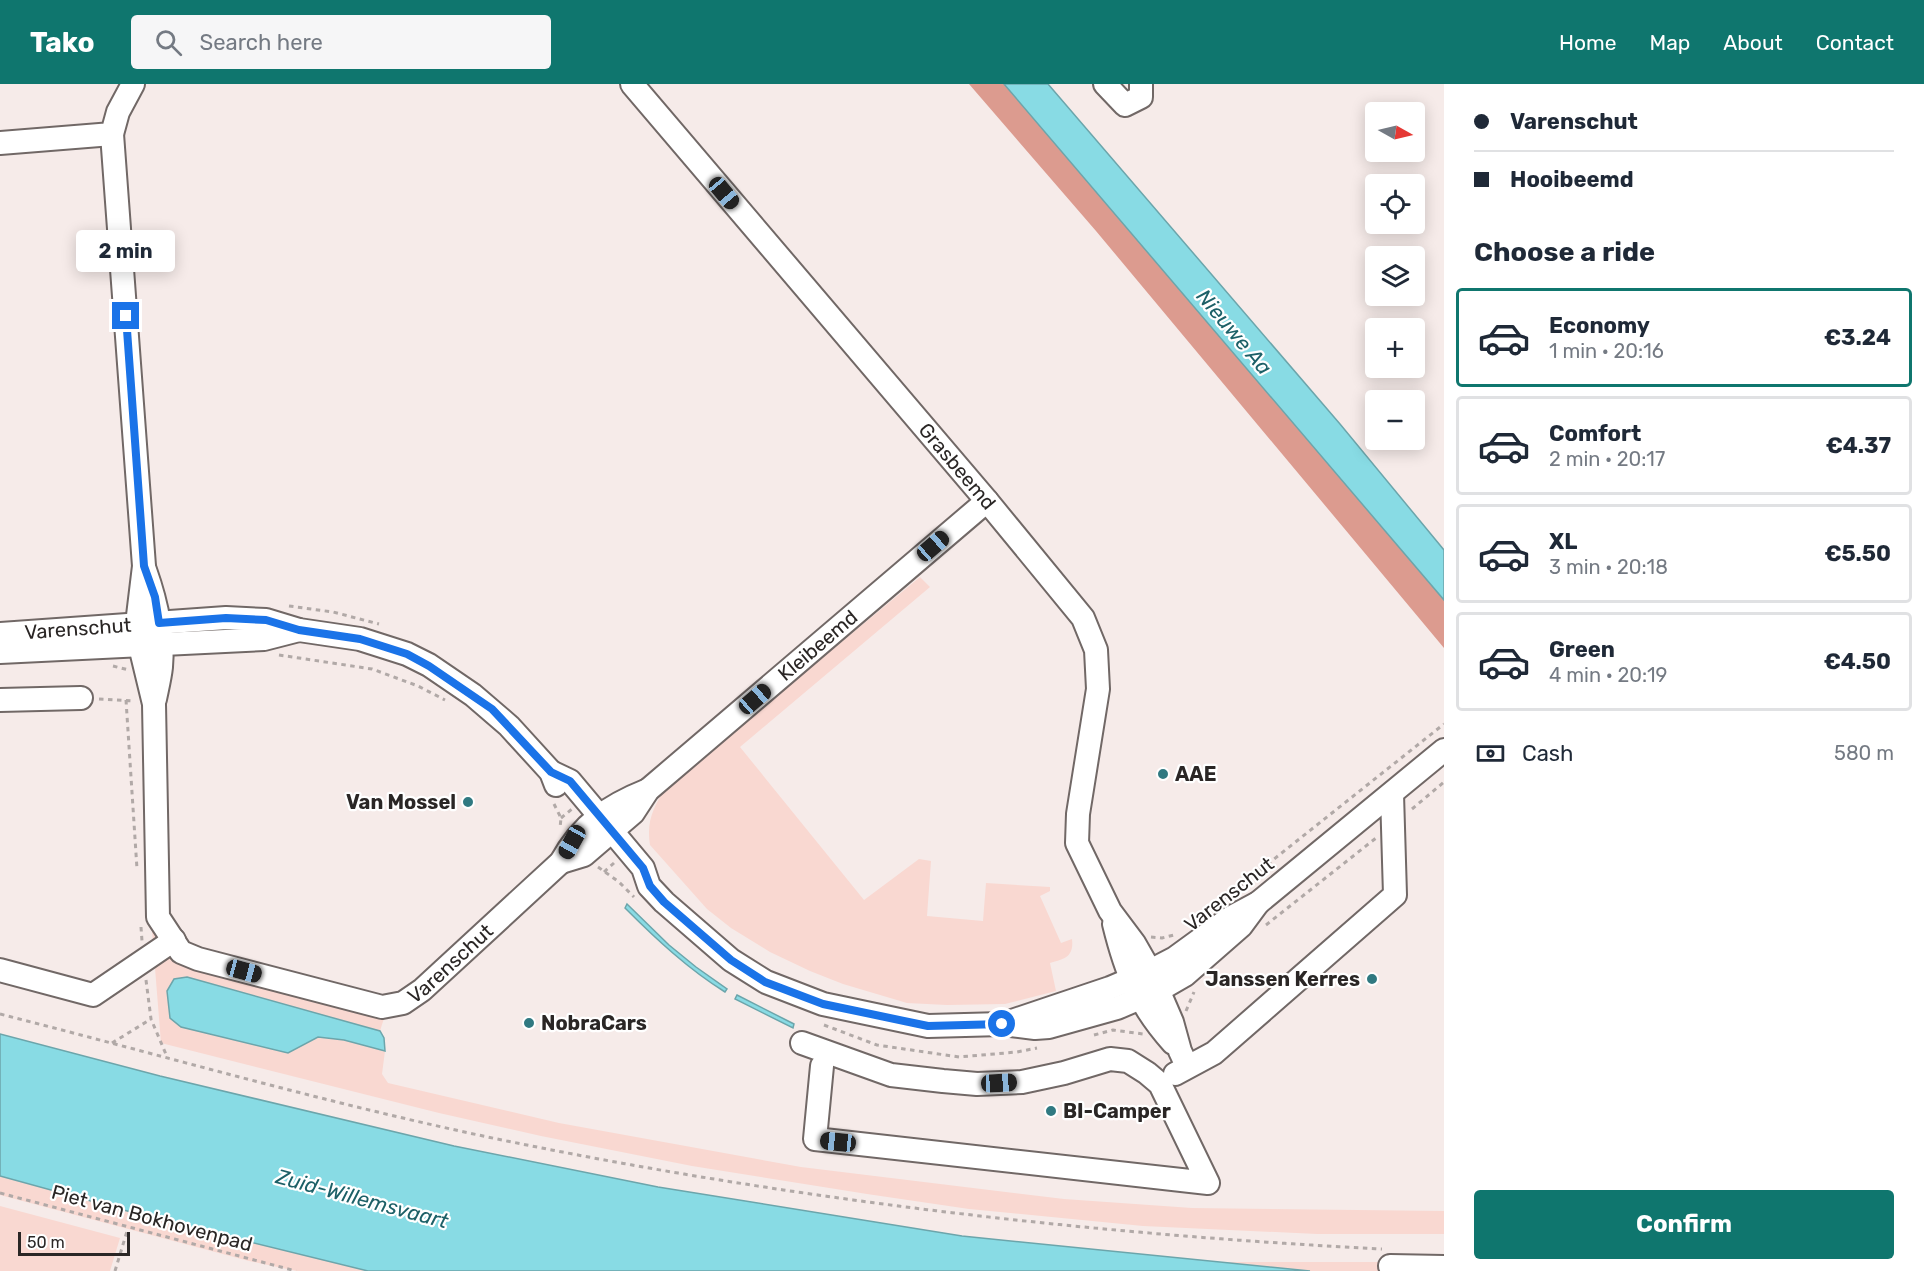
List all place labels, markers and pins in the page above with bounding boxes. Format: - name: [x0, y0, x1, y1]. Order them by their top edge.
- place label: AAE: [1175, 762, 1216, 786]
- marker: AAE: [1156, 767, 1170, 781]
- place label: Van Mossel: [346, 790, 456, 814]
- marker: Van Mossel: [461, 795, 475, 809]
- place label: Janssen Kerres: [1205, 967, 1360, 991]
- marker: Janssen Kerres: [1365, 972, 1379, 986]
- place label: NobraCars: [541, 1011, 647, 1035]
- marker: NobraCars: [522, 1016, 536, 1030]
- place label: BI-Camper: [1063, 1099, 1171, 1123]
- marker: BI-Camper: [1044, 1104, 1058, 1118]

